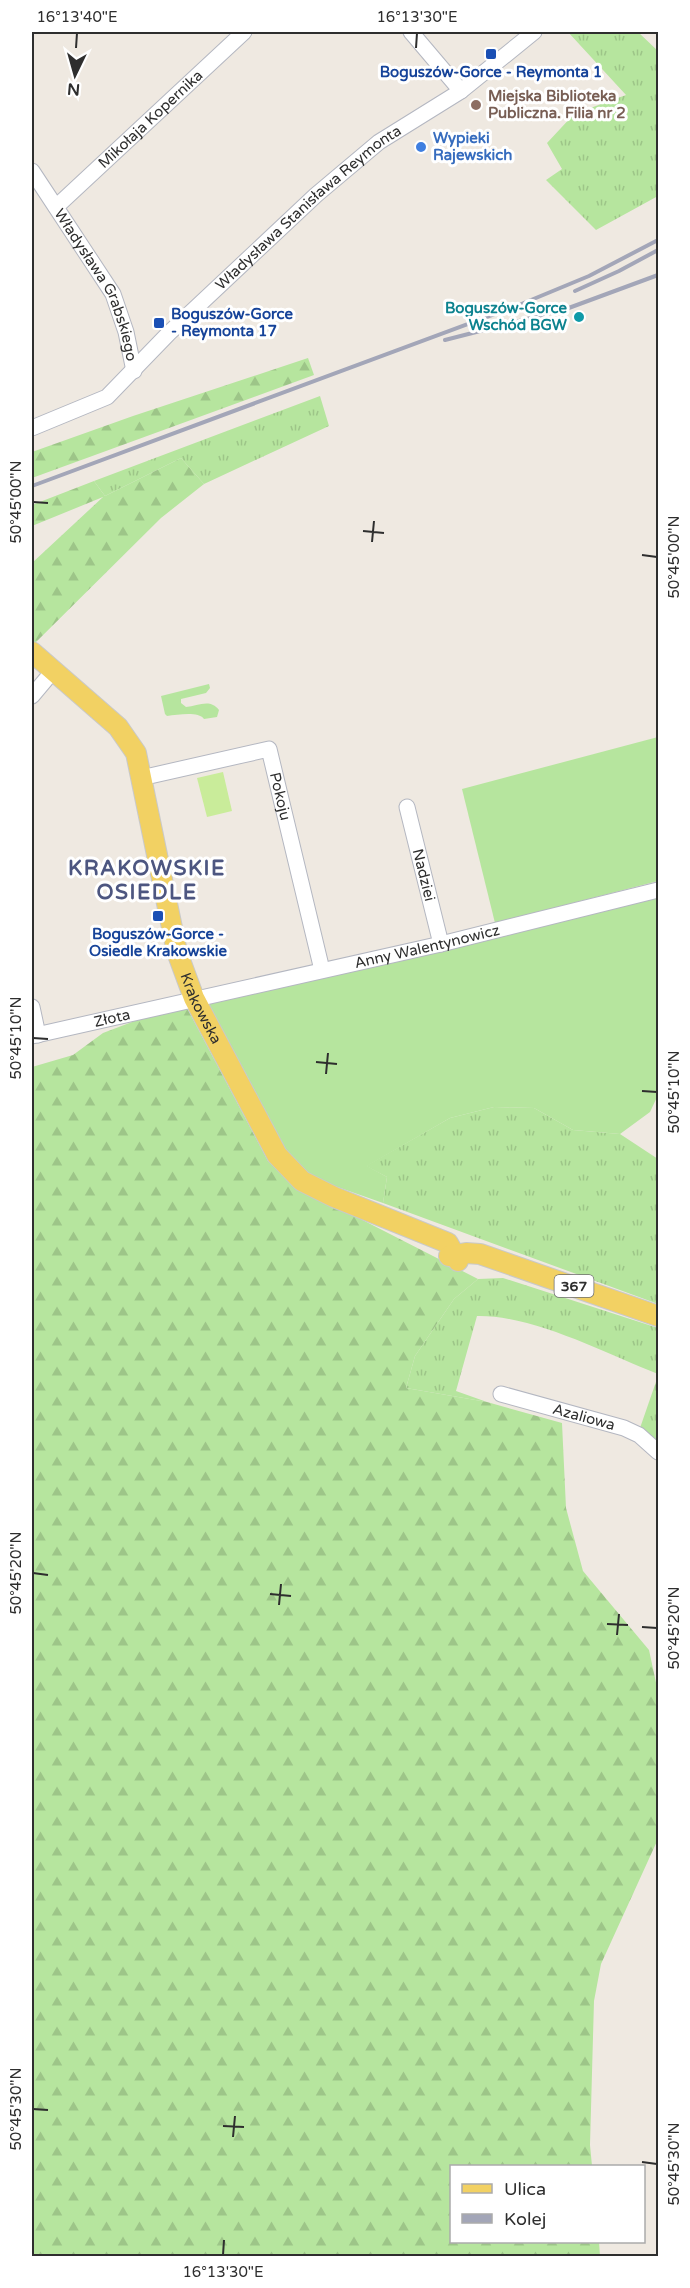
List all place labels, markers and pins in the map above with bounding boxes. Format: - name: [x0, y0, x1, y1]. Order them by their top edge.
- marker: Boguszów-Gorce - Reymonta 1: [484, 47, 498, 61]
- place label: Boguszów-Gorce - Reymonta 1: [380, 63, 602, 82]
- place label: Miejska Biblioteka Publiczna. Filia nr 2: [488, 87, 626, 122]
- marker: Miejska Biblioteka Publiczna. Filia nr 2: [469, 98, 483, 112]
- place label: Wypieki Rajewskich: [433, 129, 512, 165]
- marker: Wypieki Rajewskich: [414, 140, 428, 154]
- place label: Boguszów-Gorce Wschód BGW: [445, 299, 568, 334]
- place label: Boguszów-Gorce - Reymonta 17: [171, 305, 294, 341]
- marker: Boguszów-Gorce Wschód BGW: [572, 310, 586, 324]
- marker: Boguszów-Gorce - Reymonta 17: [152, 316, 166, 330]
- marker: Boguszów-Gorce - Osiedle Krakowskie: [151, 909, 165, 923]
- place label: Boguszów-Gorce - Osiedle Krakowskie: [89, 925, 227, 960]

